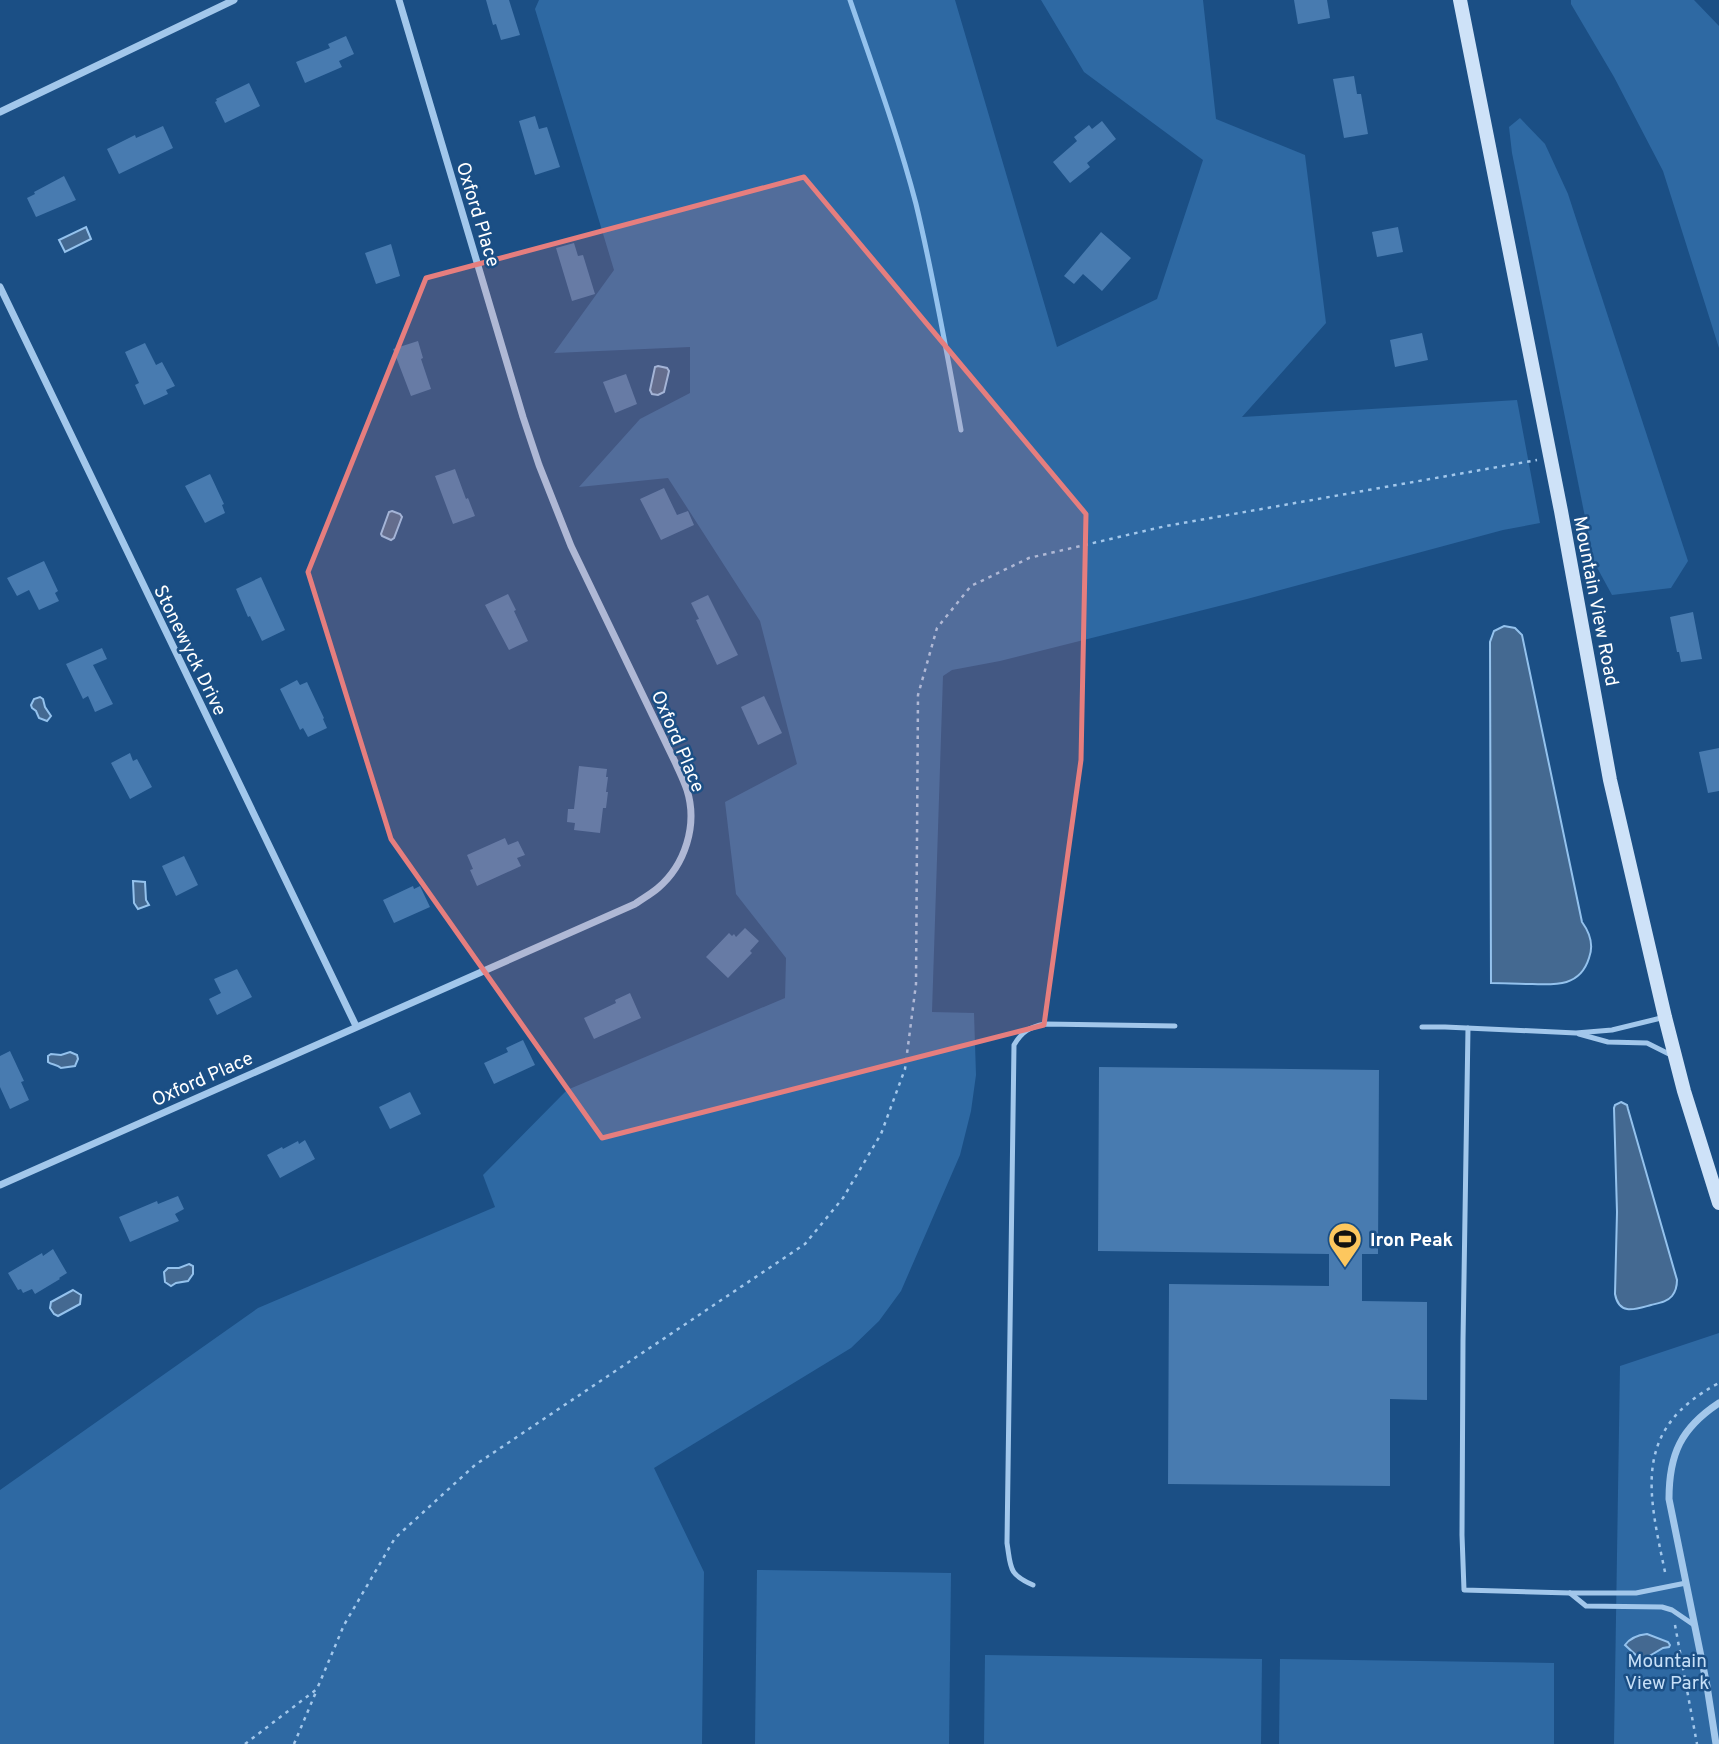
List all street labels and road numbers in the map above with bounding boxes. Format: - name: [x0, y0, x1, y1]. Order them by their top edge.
- street label: Oxford Place: [450, 159, 504, 270]
- street label: Mountain View Road: [1567, 514, 1623, 688]
- street label: Stonewyck Drive: [147, 582, 231, 720]
- street label: Oxford Place: [645, 687, 709, 796]
- street label: Oxford Place: [148, 1047, 257, 1113]

